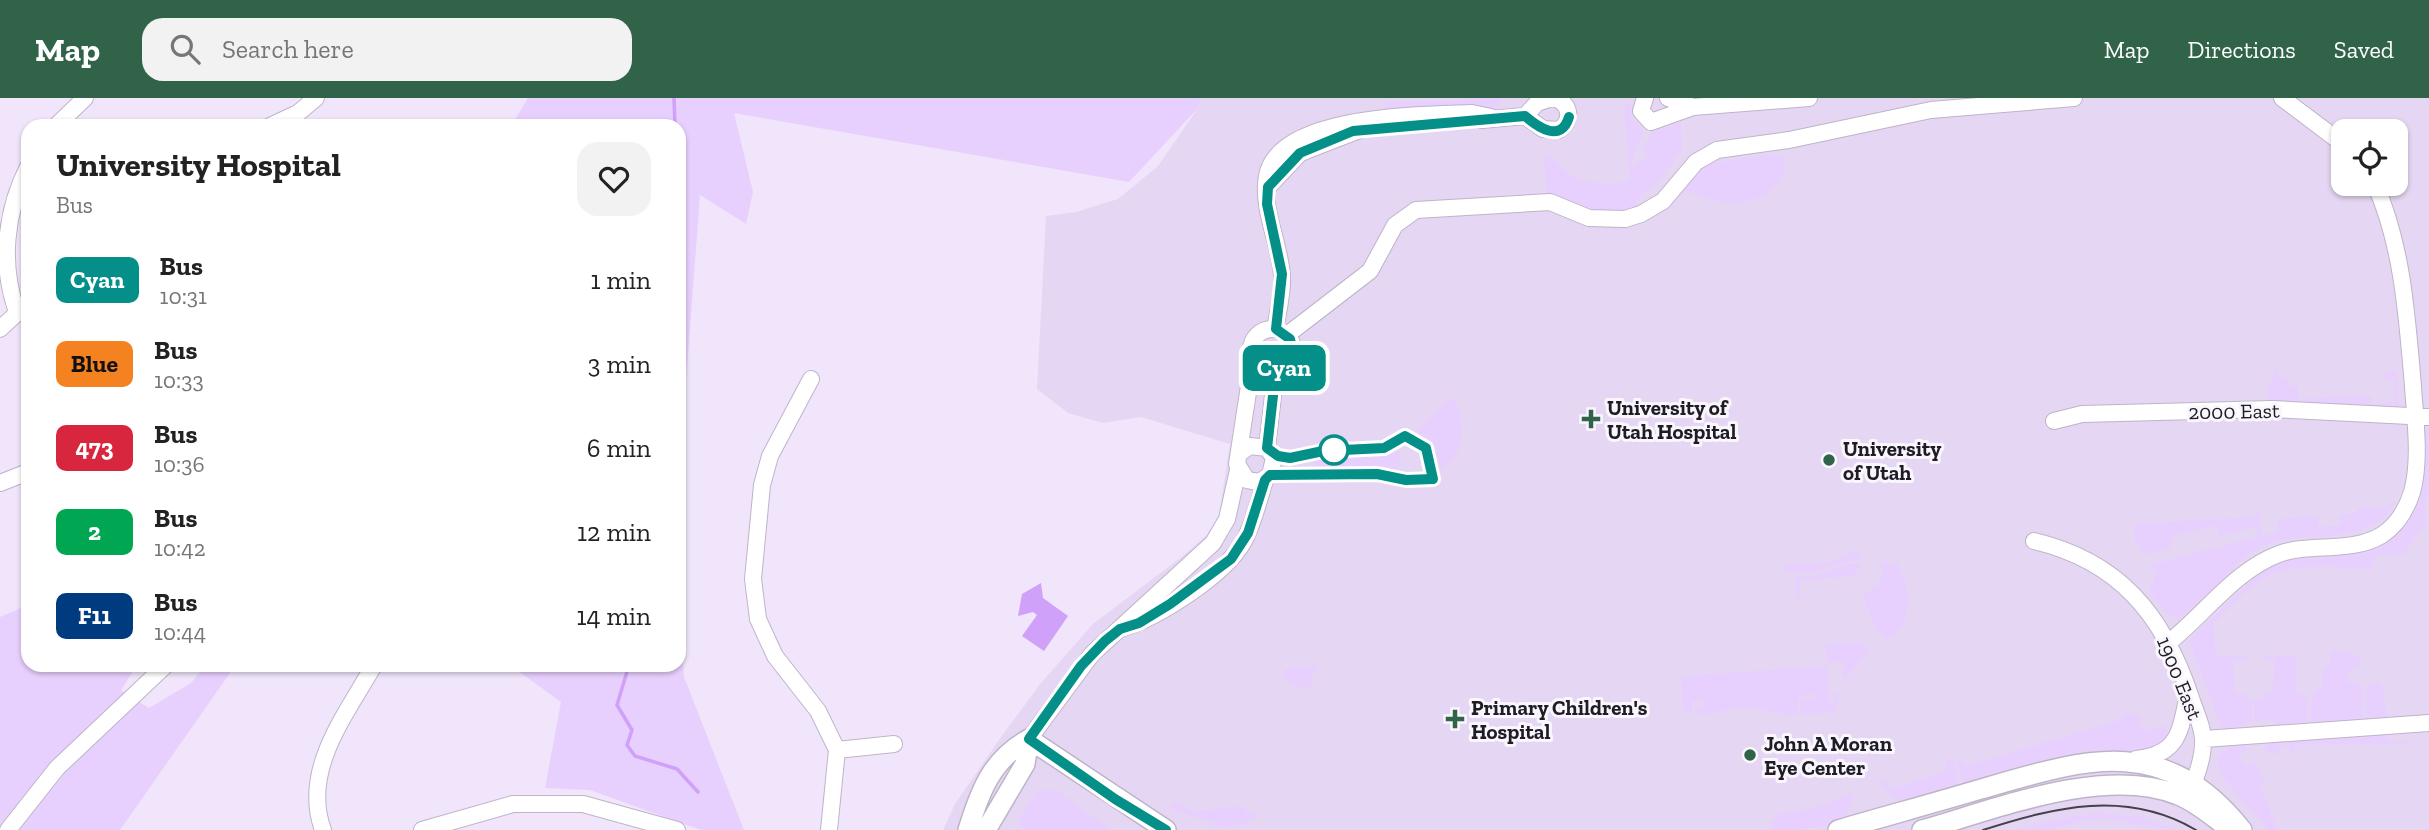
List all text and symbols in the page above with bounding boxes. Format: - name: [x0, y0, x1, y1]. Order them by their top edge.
- search box: [142, 18, 632, 81]
- text: Map: [35, 30, 100, 69]
- icon: search: [166, 30, 204, 68]
- text: Search here: [222, 33, 354, 65]
- text: Map: [2104, 35, 2150, 64]
- text: Directions: [2188, 35, 2296, 64]
- text: Saved: [2334, 35, 2394, 64]
- map controls: [2331, 119, 2408, 196]
- button: locate: [2331, 119, 2408, 196]
- button: heart: [577, 142, 651, 216]
- text: University Hospital: [56, 145, 341, 184]
- text: Bus: [56, 191, 93, 219]
- text: Bus: [160, 250, 203, 282]
- text: 1 min: [590, 264, 651, 296]
- text: Cyan: [70, 265, 125, 294]
- text: 10:31: [160, 282, 207, 310]
- text: Bus: [154, 334, 197, 366]
- line badge: Cyan: [1235, 345, 1333, 391]
- text: 3 min: [588, 348, 651, 380]
- text: Blue: [71, 349, 118, 378]
- text: Cyan: [1257, 353, 1311, 382]
- text: 10:33: [154, 366, 204, 394]
- place label: University of Utah Hospital: [1607, 395, 1737, 444]
- street label: 2000 East: [2188, 398, 2280, 424]
- marker: University of Utah Hospital: [1581, 409, 1601, 429]
- text: Bus: [154, 418, 197, 450]
- text: 6 min: [587, 432, 651, 464]
- text: 473: [76, 433, 113, 462]
- unlabelled marker: [1319, 435, 1349, 465]
- place label: University of Utah: [1843, 436, 1941, 485]
- text: 10:36: [154, 450, 205, 478]
- marker: University of Utah: [1821, 452, 1837, 468]
- text: Bus: [154, 502, 197, 534]
- text: 12 min: [577, 516, 651, 548]
- text: 2: [88, 517, 101, 546]
- text: 10:42: [154, 534, 206, 562]
- text: Bus: [154, 586, 197, 618]
- text: 14 min: [576, 600, 651, 632]
- text: F11: [78, 601, 111, 630]
- text: 10:44: [154, 618, 206, 646]
- street label: 1900 East: [2152, 633, 2208, 724]
- place label: Primary Children's Hospital: [1471, 695, 1648, 744]
- marker: Primary Children's Hospital: [1445, 709, 1465, 729]
- place label: John A Moran Eye Center: [1764, 731, 1893, 780]
- marker: John A Moran Eye Center: [1742, 747, 1758, 763]

